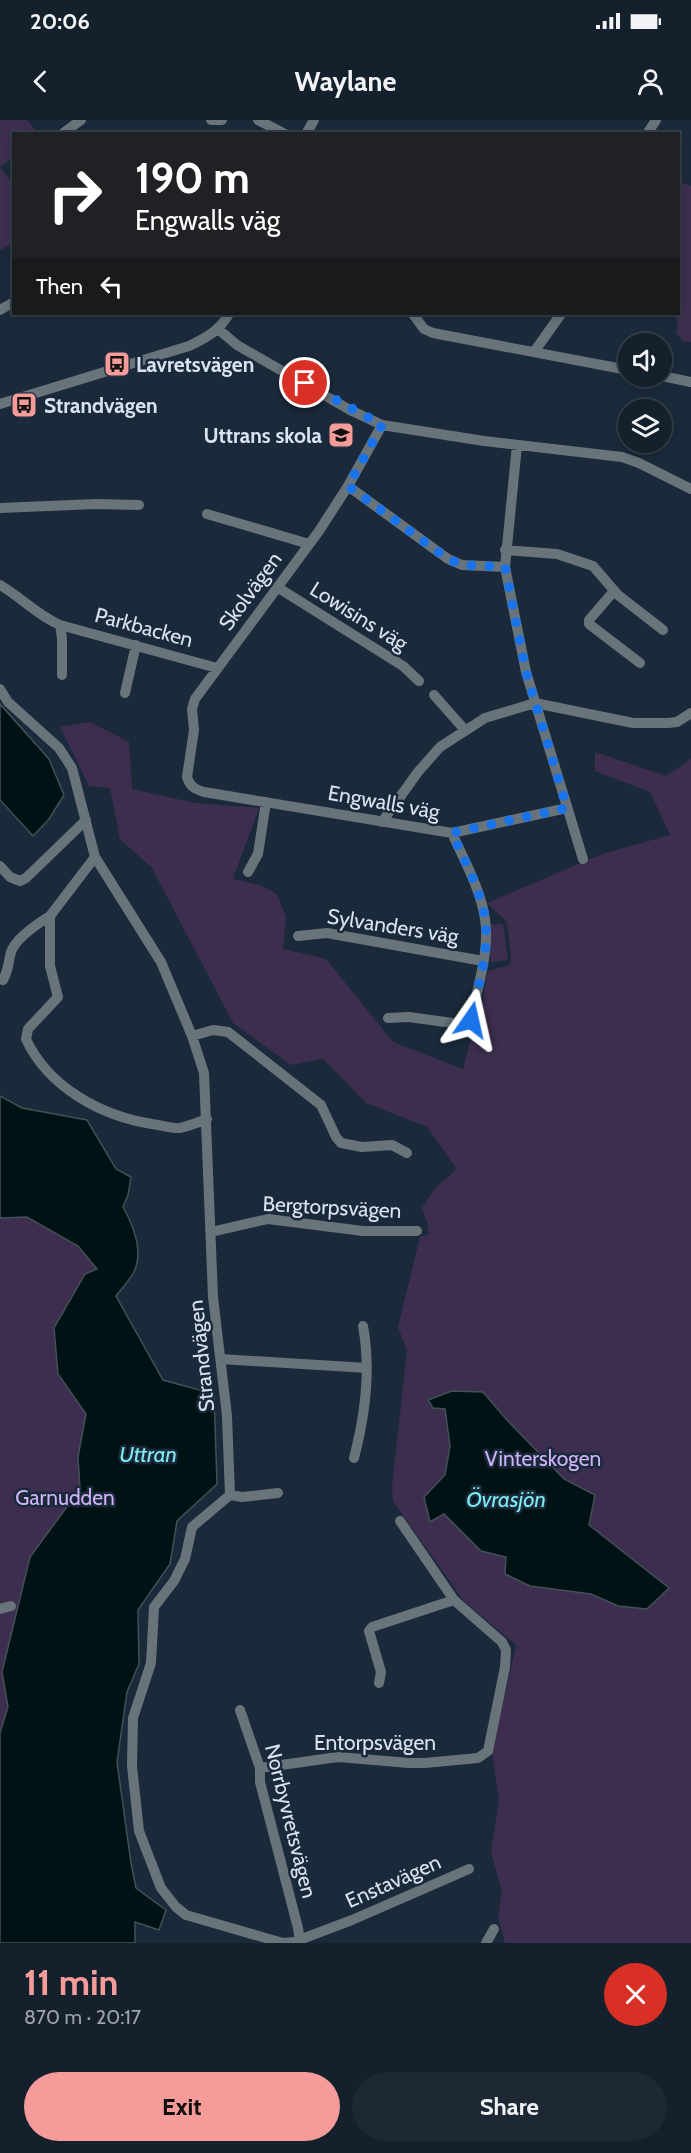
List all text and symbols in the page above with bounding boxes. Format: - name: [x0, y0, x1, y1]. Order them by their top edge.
- text: 20:06: [30, 8, 90, 35]
- icon: back: [24, 65, 57, 98]
- text: Waylane: [295, 65, 396, 98]
- icon: person: [634, 65, 667, 98]
- text: 190 m: [135, 152, 250, 204]
- icon: right: [36, 156, 114, 234]
- text: Engwalls väg: [135, 204, 280, 237]
- icon: left: [95, 270, 128, 303]
- text: Then: [36, 273, 83, 300]
- map controls: [618, 333, 672, 453]
- button: sound: [618, 333, 672, 387]
- bus stop icon: Lavretsvägen: [102, 349, 132, 379]
- place label: Lavretsvägen: [136, 352, 254, 377]
- pin: [279, 357, 330, 408]
- icon: arrive: [288, 366, 321, 399]
- bus stop icon: Strandvägen: [9, 390, 39, 420]
- place label: Strandvägen: [44, 393, 158, 418]
- button: layers: [618, 399, 672, 453]
- school or university icon: Uttrans skola: [326, 420, 356, 450]
- place label: Uttrans skola: [204, 423, 323, 448]
- street label: Skolvägen: [213, 547, 287, 635]
- street label: Lowisins väg: [306, 576, 413, 656]
- street label: Parkbacken: [92, 602, 196, 652]
- street label: Engwalls väg: [326, 780, 442, 824]
- street label: Sylvanders väg: [326, 903, 461, 949]
- position arrow: [439, 988, 503, 1052]
- street label: Bergtorpsvägen: [262, 1191, 402, 1223]
- street label: Strandvägen: [183, 1299, 219, 1413]
- water label: Uttran: [119, 1441, 177, 1468]
- park label: Vinterskogen: [485, 1446, 601, 1471]
- park label: Garnudden: [15, 1485, 115, 1510]
- water label: Övrasjön: [466, 1486, 546, 1513]
- street label: Entorpsvägen: [314, 1730, 436, 1755]
- street label: Norrbyvretsvägen: [260, 1741, 322, 1901]
- street label: Enstavägen: [341, 1849, 445, 1913]
- text: 11 min: [24, 1960, 118, 2004]
- button: close: [604, 1963, 667, 2026]
- text: 870 m · 20:17: [24, 2005, 141, 2029]
- button: Exit: [24, 2072, 340, 2141]
- button: Share: [352, 2072, 667, 2141]

